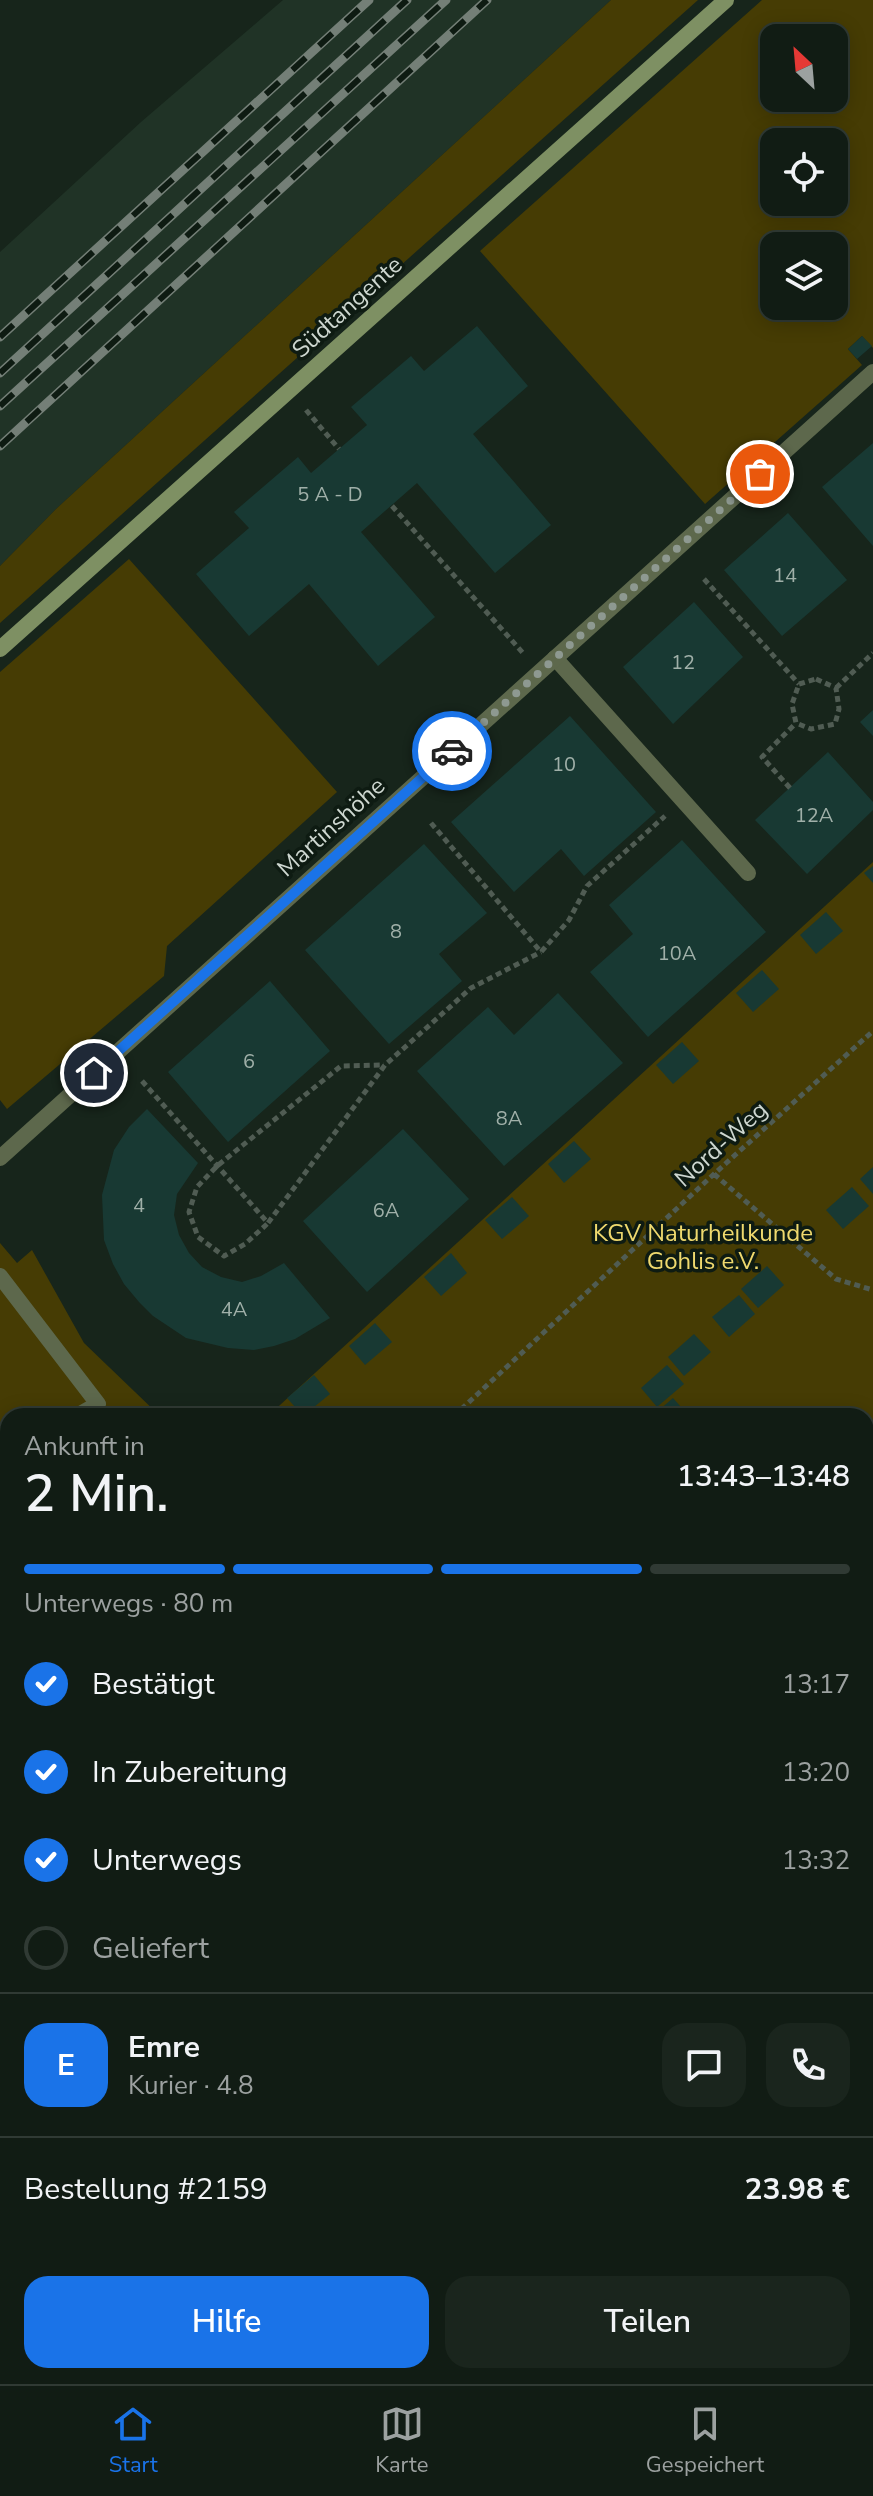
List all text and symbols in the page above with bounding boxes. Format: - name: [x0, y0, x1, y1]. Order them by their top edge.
- north arrow: [760, 24, 848, 112]
- map controls: [760, 24, 848, 320]
- button: locate: [760, 128, 848, 216]
- button: layers: [760, 232, 848, 320]
- street label: Südtangente: [285, 249, 409, 365]
- pin: [726, 440, 794, 508]
- icon: bag: [738, 452, 782, 496]
- house number: 5 A - D: [297, 481, 363, 508]
- house number: 14: [773, 562, 797, 589]
- house number: 12: [671, 649, 695, 676]
- courier: [412, 711, 492, 791]
- icon: car: [430, 729, 474, 773]
- house number: 10: [552, 751, 576, 778]
- street label: Martinshöhe: [270, 770, 392, 884]
- house number: 12A: [795, 802, 834, 829]
- house number: 8: [390, 918, 402, 945]
- house number: 10A: [658, 940, 697, 967]
- pin: [60, 1039, 128, 1107]
- house number: 6: [243, 1048, 255, 1075]
- icon: home: [72, 1051, 116, 1095]
- street label: Nord-Weg: [668, 1094, 774, 1194]
- house number: 8A: [496, 1105, 523, 1132]
- house number: 4: [133, 1192, 145, 1219]
- house number: 6A: [373, 1197, 400, 1224]
- park label: KGV Naturheilkunde Gohlis e.V.: [593, 1217, 813, 1277]
- house number: 4A: [221, 1296, 248, 1323]
- text: Ankunft in: [24, 1429, 145, 1464]
- text: 13:43–13:48: [677, 1456, 850, 1497]
- text: 2 Min.: [24, 1458, 169, 1529]
- text: Unterwegs · 80 m: [24, 1586, 233, 1621]
- icon: check: [24, 1662, 68, 1706]
- text: Bestätigt: [92, 1664, 214, 1705]
- text: 13:17: [782, 1667, 850, 1702]
- icon: check: [24, 1750, 68, 1794]
- text: In Zubereitung: [92, 1752, 288, 1793]
- text: 13:20: [782, 1755, 850, 1790]
- icon: check: [24, 1838, 68, 1882]
- text: Unterwegs: [92, 1840, 242, 1881]
- text: 13:32: [782, 1843, 850, 1878]
- text: Geliefert: [92, 1928, 209, 1969]
- button: chat: [662, 2023, 746, 2107]
- button: phone: [766, 2023, 850, 2107]
- text: Emre: [128, 2027, 200, 2068]
- text: E: [57, 2045, 75, 2086]
- text: Kurier · 4.8: [128, 2068, 253, 2103]
- text: Bestellung #2159: [24, 2169, 268, 2210]
- text: 23.98 €: [744, 2169, 850, 2210]
- button: Hilfe: [24, 2276, 429, 2368]
- button: Teilen: [445, 2276, 850, 2368]
- tab: Start: [109, 2402, 158, 2480]
- tab: Karte: [375, 2402, 428, 2480]
- tab: Gespeichert: [646, 2402, 764, 2480]

